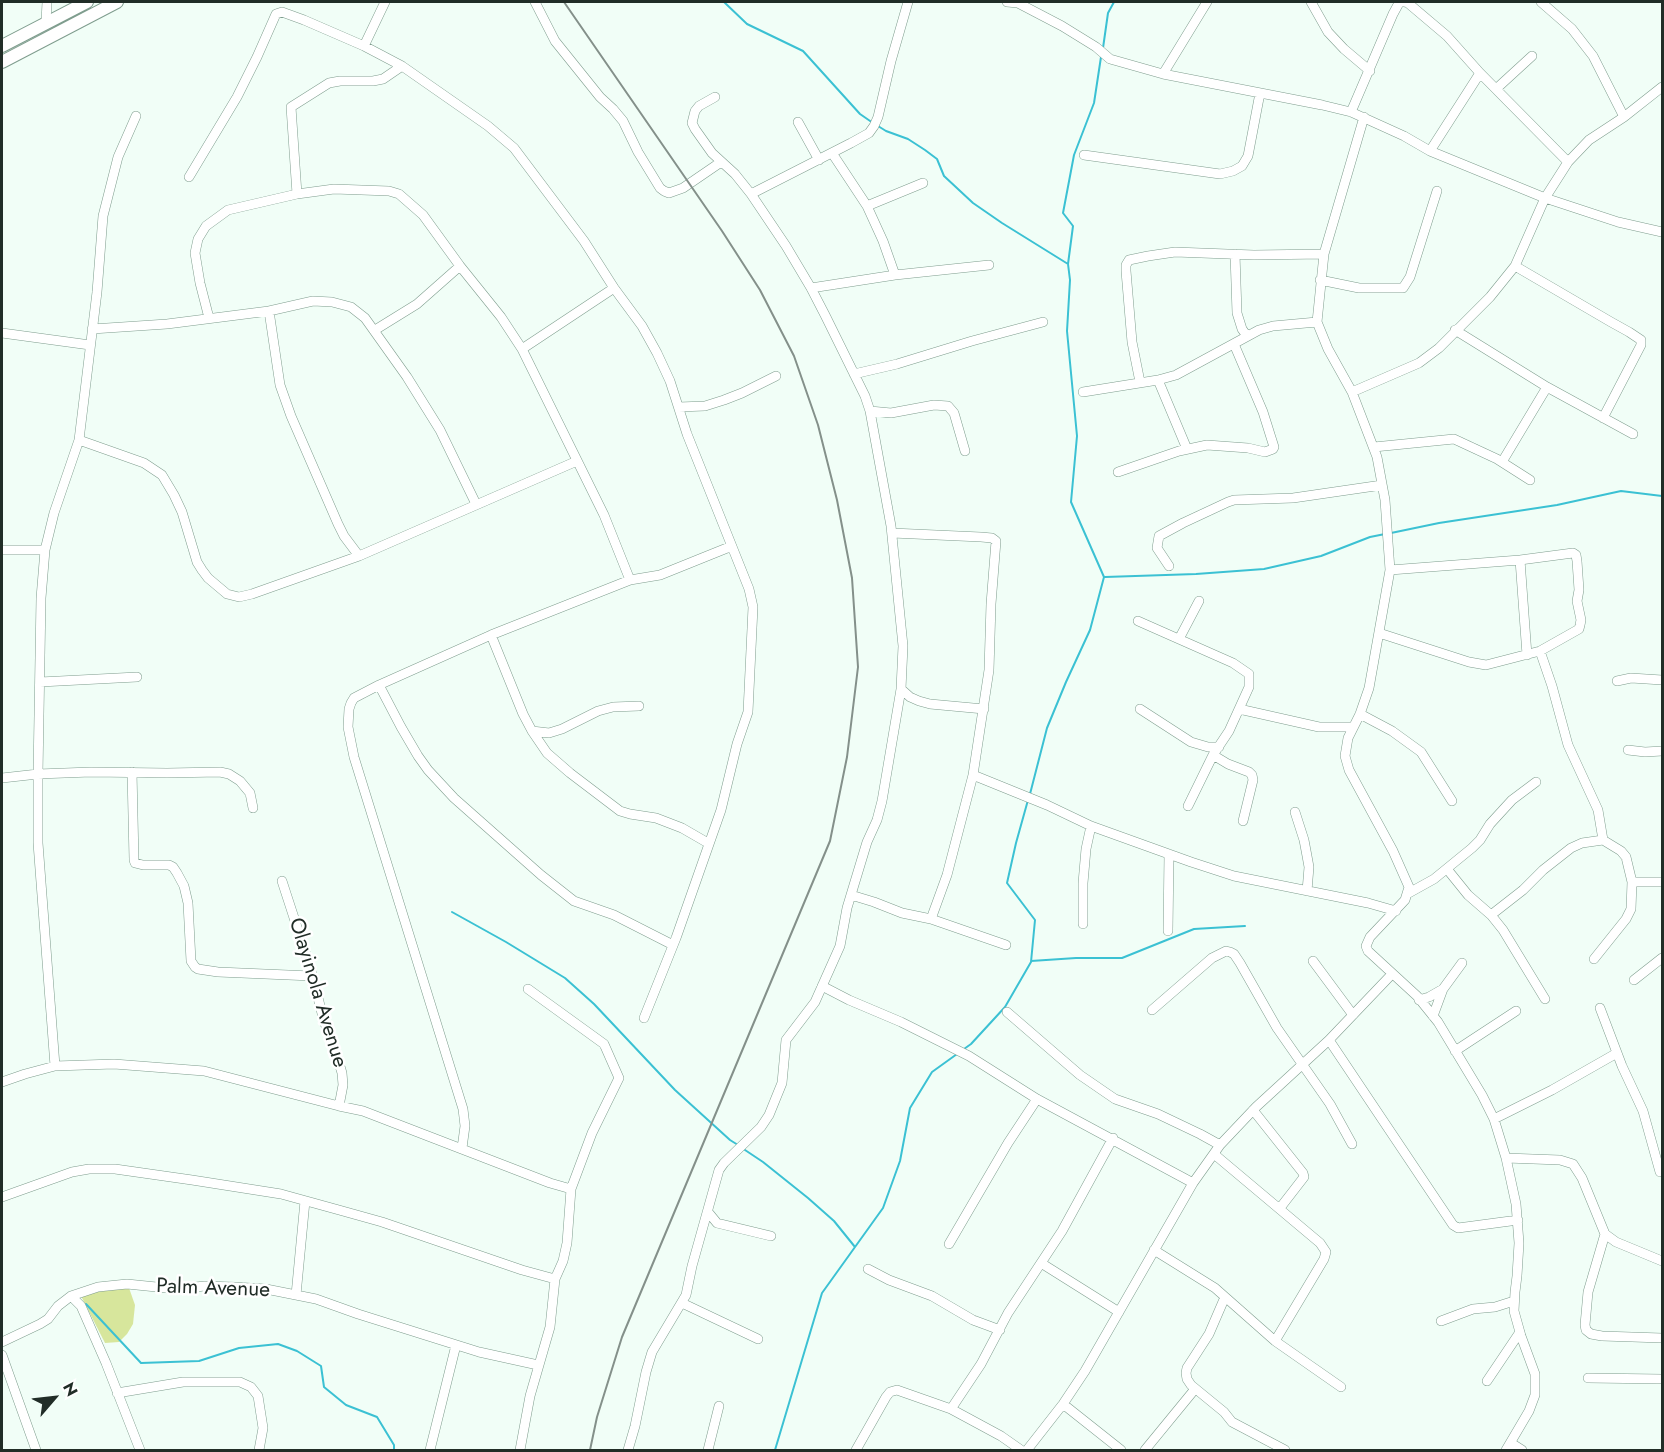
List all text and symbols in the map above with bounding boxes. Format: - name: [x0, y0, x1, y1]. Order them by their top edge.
- street label: Olayinola Avenue: [282, 915, 352, 1071]
- street label: Palm Avenue: [156, 1274, 270, 1304]
- north arrow: [24, 1368, 84, 1428]
- text: N: [57, 1378, 83, 1400]

